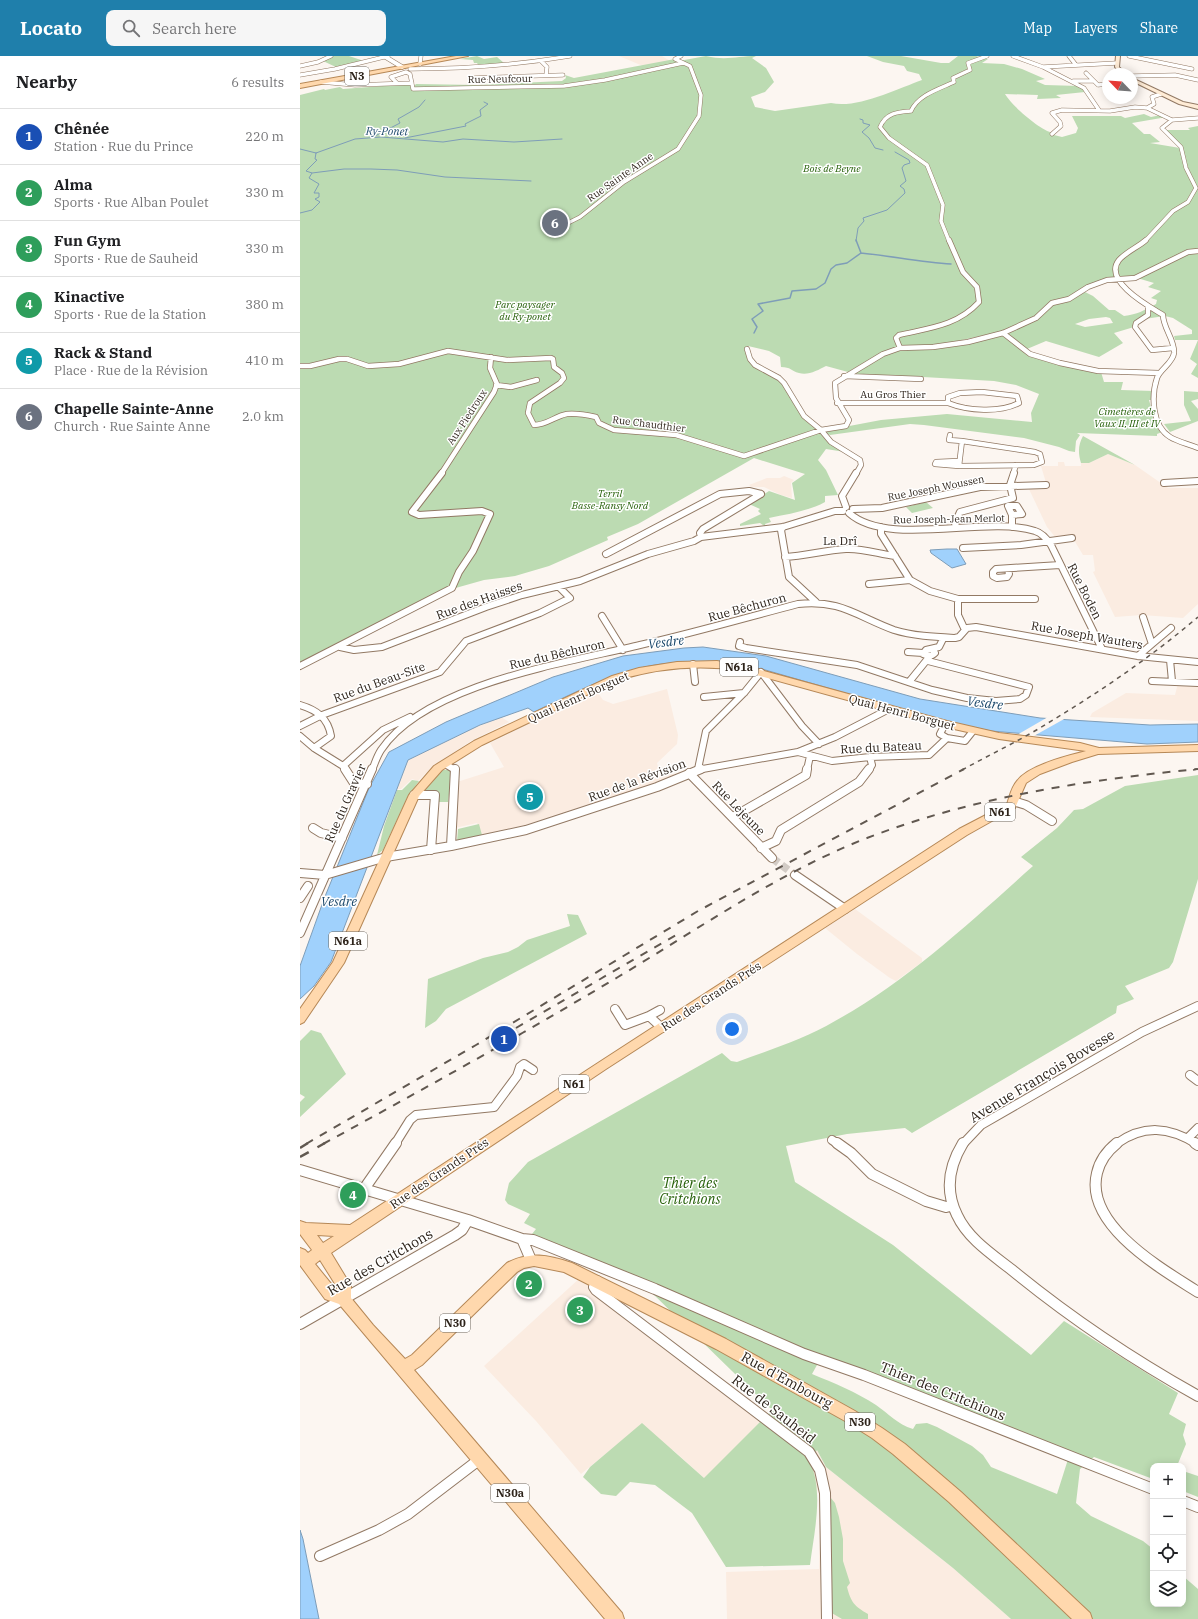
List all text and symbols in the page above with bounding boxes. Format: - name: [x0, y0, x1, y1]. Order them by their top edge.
- search box: [106, 10, 386, 46]
- text: Locato: [20, 16, 82, 40]
- icon: search: [120, 17, 142, 39]
- text: Search here: [152, 19, 237, 38]
- text: Map: [1024, 19, 1052, 37]
- text: Layers: [1074, 19, 1118, 37]
- text: Share: [1140, 19, 1178, 37]
- road number: N3: [345, 67, 369, 85]
- north arrow: [1102, 68, 1138, 104]
- text: Nearby: [16, 71, 77, 93]
- street label: Rue Neufcour: [468, 72, 533, 86]
- text: 6 results: [231, 74, 284, 91]
- text: Chênée: [54, 119, 109, 138]
- water label: Ry-Ponet: [365, 124, 409, 138]
- text: 1: [25, 128, 33, 145]
- text: 220 m: [245, 128, 284, 145]
- text: Station · Rue du Prince: [54, 138, 193, 155]
- street label: Rue Sainte Anne: [584, 149, 656, 205]
- park label: Bois de Beyne: [802, 162, 861, 175]
- text: Alma: [54, 175, 93, 194]
- text: 2: [25, 184, 33, 201]
- text: 330 m: [245, 184, 284, 201]
- text: Sports · Rue Alban Poulet: [54, 194, 209, 211]
- pin: 6: [542, 208, 568, 238]
- text: Fun Gym: [54, 231, 121, 250]
- text: 3: [25, 240, 33, 257]
- text: 330 m: [245, 240, 284, 257]
- text: Sports · Rue de Sauheid: [54, 250, 198, 267]
- text: Kinactive: [54, 287, 125, 306]
- text: 4: [25, 296, 33, 313]
- text: 380 m: [245, 296, 284, 313]
- park label: Parc paysager du Ry-ponet: [494, 298, 555, 323]
- text: Sports · Rue de la Station: [54, 306, 206, 323]
- text: Rack & Stand: [54, 343, 152, 362]
- text: 5: [25, 352, 33, 369]
- text: 410 m: [245, 352, 284, 369]
- text: Place · Rue de la Révision: [54, 362, 208, 379]
- street label: Aux Piedroux: [444, 386, 490, 447]
- street label: Au Gros Thier: [860, 388, 926, 401]
- text: Chapelle Sainte-Anne: [54, 399, 214, 418]
- park label: Cimetières de Vaux II, III et IV: [1094, 405, 1162, 430]
- text: 6: [25, 408, 33, 425]
- text: 2.0 km: [242, 408, 284, 425]
- street label: Rue Chaudthier: [612, 413, 687, 435]
- text: Church · Rue Sainte Anne: [54, 418, 210, 435]
- street label: Rue Joseph Woussen: [887, 472, 986, 504]
- park label: Terril Basse-Ransy Nord: [571, 487, 649, 512]
- street label: Rue Joseph-Jean Merlot: [893, 512, 1005, 526]
- street label: La Drî: [823, 533, 857, 548]
- street label: Rue Boden: [1064, 560, 1106, 622]
- street label: Rue des Haisses: [434, 577, 524, 623]
- street label: Rue Bêchuron: [706, 589, 788, 625]
- street label: Rue Joseph Wauters: [1030, 618, 1144, 652]
- water label: Vesdre: [647, 631, 685, 653]
- street label: Rue du Bêchuron: [508, 636, 607, 672]
- street label: Rue du Beau-Site: [331, 658, 427, 706]
- road number: N61a: [720, 658, 758, 676]
- street label: Quai Henri Borguet: [525, 668, 631, 726]
- street label: Quai Henri Borguet: [847, 691, 957, 733]
- water label: Vesdre: [966, 692, 1004, 714]
- street label: Rue du Bateau: [840, 737, 923, 757]
- street label: Rue de la Révision: [586, 755, 688, 805]
- street label: Rue du Gravier: [321, 761, 369, 845]
- street label: Rue Lejeune: [709, 778, 769, 838]
- pin: 5: [517, 782, 543, 812]
- road number: N61: [985, 803, 1015, 821]
- water label: Vesdre: [321, 893, 357, 910]
- road number: N61a: [329, 932, 367, 950]
- street label: Rue des Grands Prés: [658, 958, 764, 1034]
- your location: [722, 1019, 742, 1039]
- pin: 1: [491, 1024, 517, 1054]
- street label: Avenue François Bovesse: [966, 1025, 1118, 1127]
- road number: N61: [559, 1075, 589, 1093]
- street label: Rue des Grands Prés: [387, 1134, 491, 1212]
- park label: Thier des Critchions: [659, 1174, 722, 1208]
- pin: 4: [340, 1180, 366, 1210]
- street label: Rue des Critchons: [324, 1224, 436, 1300]
- pin: 2: [516, 1269, 542, 1299]
- pin: 3: [567, 1295, 593, 1325]
- road number: N30: [440, 1314, 470, 1332]
- street label: Rue d'Embourg: [738, 1347, 836, 1413]
- street label: Thier des Critchions: [878, 1358, 1009, 1424]
- street label: Rue de Sauheid: [728, 1371, 820, 1448]
- road number: N30: [845, 1413, 875, 1431]
- map controls: [1150, 1463, 1186, 1607]
- button: +: [1150, 1463, 1186, 1499]
- road number: N30a: [491, 1484, 529, 1502]
- button: −: [1150, 1499, 1186, 1535]
- button: locate: [1150, 1535, 1186, 1571]
- button: layers: [1150, 1571, 1186, 1607]

